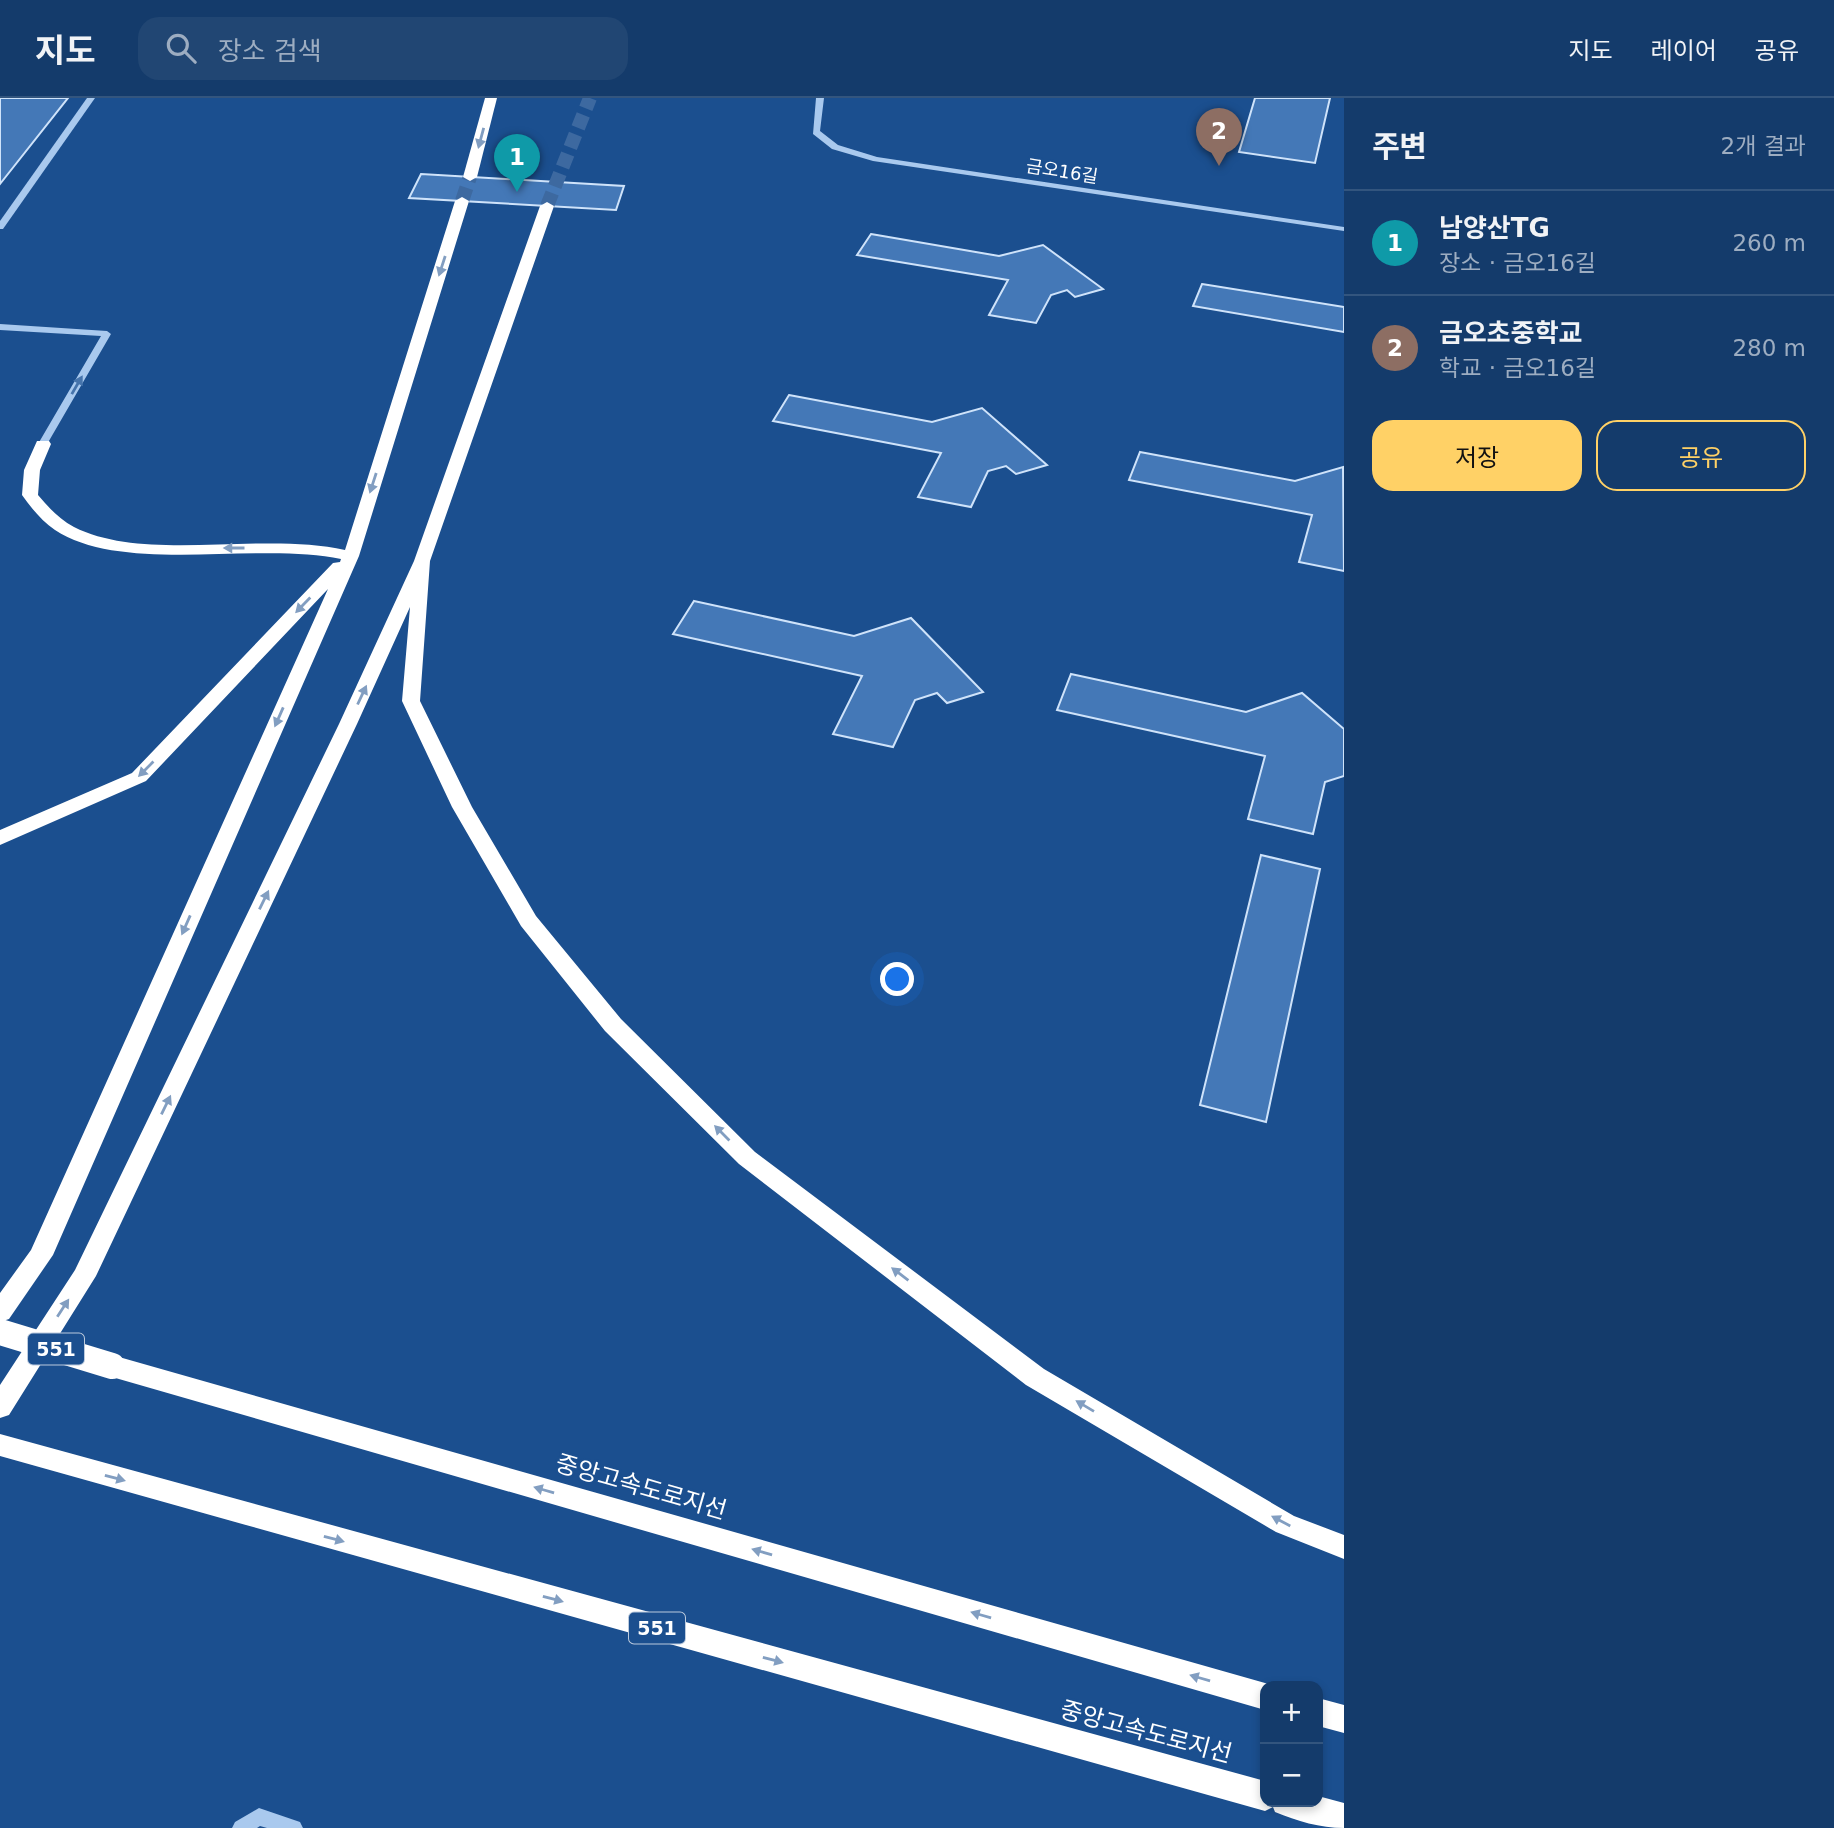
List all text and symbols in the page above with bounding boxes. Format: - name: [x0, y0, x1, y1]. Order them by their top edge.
- search box: [138, 17, 628, 80]
- icon: search: [162, 29, 200, 67]
- text: 지도: [35, 31, 96, 70]
- text: 장소 검색: [218, 36, 322, 66]
- text: 지도: [1568, 37, 1613, 65]
- text: 레이어: [1651, 37, 1717, 65]
- text: 공유: [1755, 37, 1799, 65]
- pin: 2: [1196, 108, 1242, 166]
- one-way arrow: [475, 127, 486, 149]
- text: 주변: [1372, 129, 1427, 164]
- text: 2개 결과: [1721, 133, 1806, 159]
- pin: 1: [494, 134, 540, 192]
- street label: 금오16길: [1025, 155, 1099, 187]
- text: 남양산TG: [1439, 213, 1550, 243]
- text: 1: [1387, 230, 1403, 256]
- text: 260 m: [1732, 230, 1806, 256]
- text: 장소 · 금오16길: [1439, 250, 1596, 276]
- one-way arrow: [436, 256, 446, 277]
- text: 금오초중학교: [1439, 318, 1583, 348]
- text: 2: [1387, 335, 1403, 361]
- text: 280 m: [1732, 335, 1806, 361]
- text: 학교 · 금오16길: [1439, 355, 1596, 381]
- one-way arrow: [71, 376, 83, 395]
- button: 저장: [1372, 420, 1582, 491]
- button: 공유: [1596, 420, 1806, 491]
- one-way arrow: [368, 473, 378, 494]
- one-way arrow: [223, 542, 245, 554]
- one-way arrow: [296, 596, 312, 613]
- one-way arrow: [356, 684, 367, 705]
- one-way arrow: [273, 706, 284, 727]
- one-way arrow: [137, 760, 154, 777]
- one-way arrow: [258, 890, 270, 910]
- one-way arrow: [180, 914, 191, 935]
- your location: [880, 962, 914, 996]
- one-way arrow: [160, 1095, 172, 1115]
- one-way arrow: [714, 1125, 730, 1141]
- one-way arrow: [891, 1268, 909, 1282]
- one-way arrow: [57, 1299, 70, 1318]
- road number: 551: [28, 1334, 84, 1364]
- one-way arrow: [1075, 1400, 1094, 1412]
- street label: 중앙고속도로지선: [552, 1449, 730, 1525]
- one-way arrow: [104, 1473, 126, 1484]
- one-way arrow: [533, 1484, 554, 1494]
- one-way arrow: [1271, 1516, 1291, 1527]
- one-way arrow: [324, 1534, 345, 1544]
- one-way arrow: [751, 1547, 772, 1557]
- one-way arrow: [543, 1595, 564, 1605]
- one-way arrow: [970, 1609, 992, 1620]
- road number: 551: [629, 1612, 685, 1644]
- one-way arrow: [762, 1655, 784, 1666]
- one-way arrow: [1189, 1672, 1210, 1682]
- map controls: [1260, 1681, 1323, 1807]
- button: +: [1260, 1681, 1323, 1744]
- street label: 중앙고속도로지선: [1057, 1696, 1235, 1768]
- button: −: [1260, 1744, 1323, 1807]

